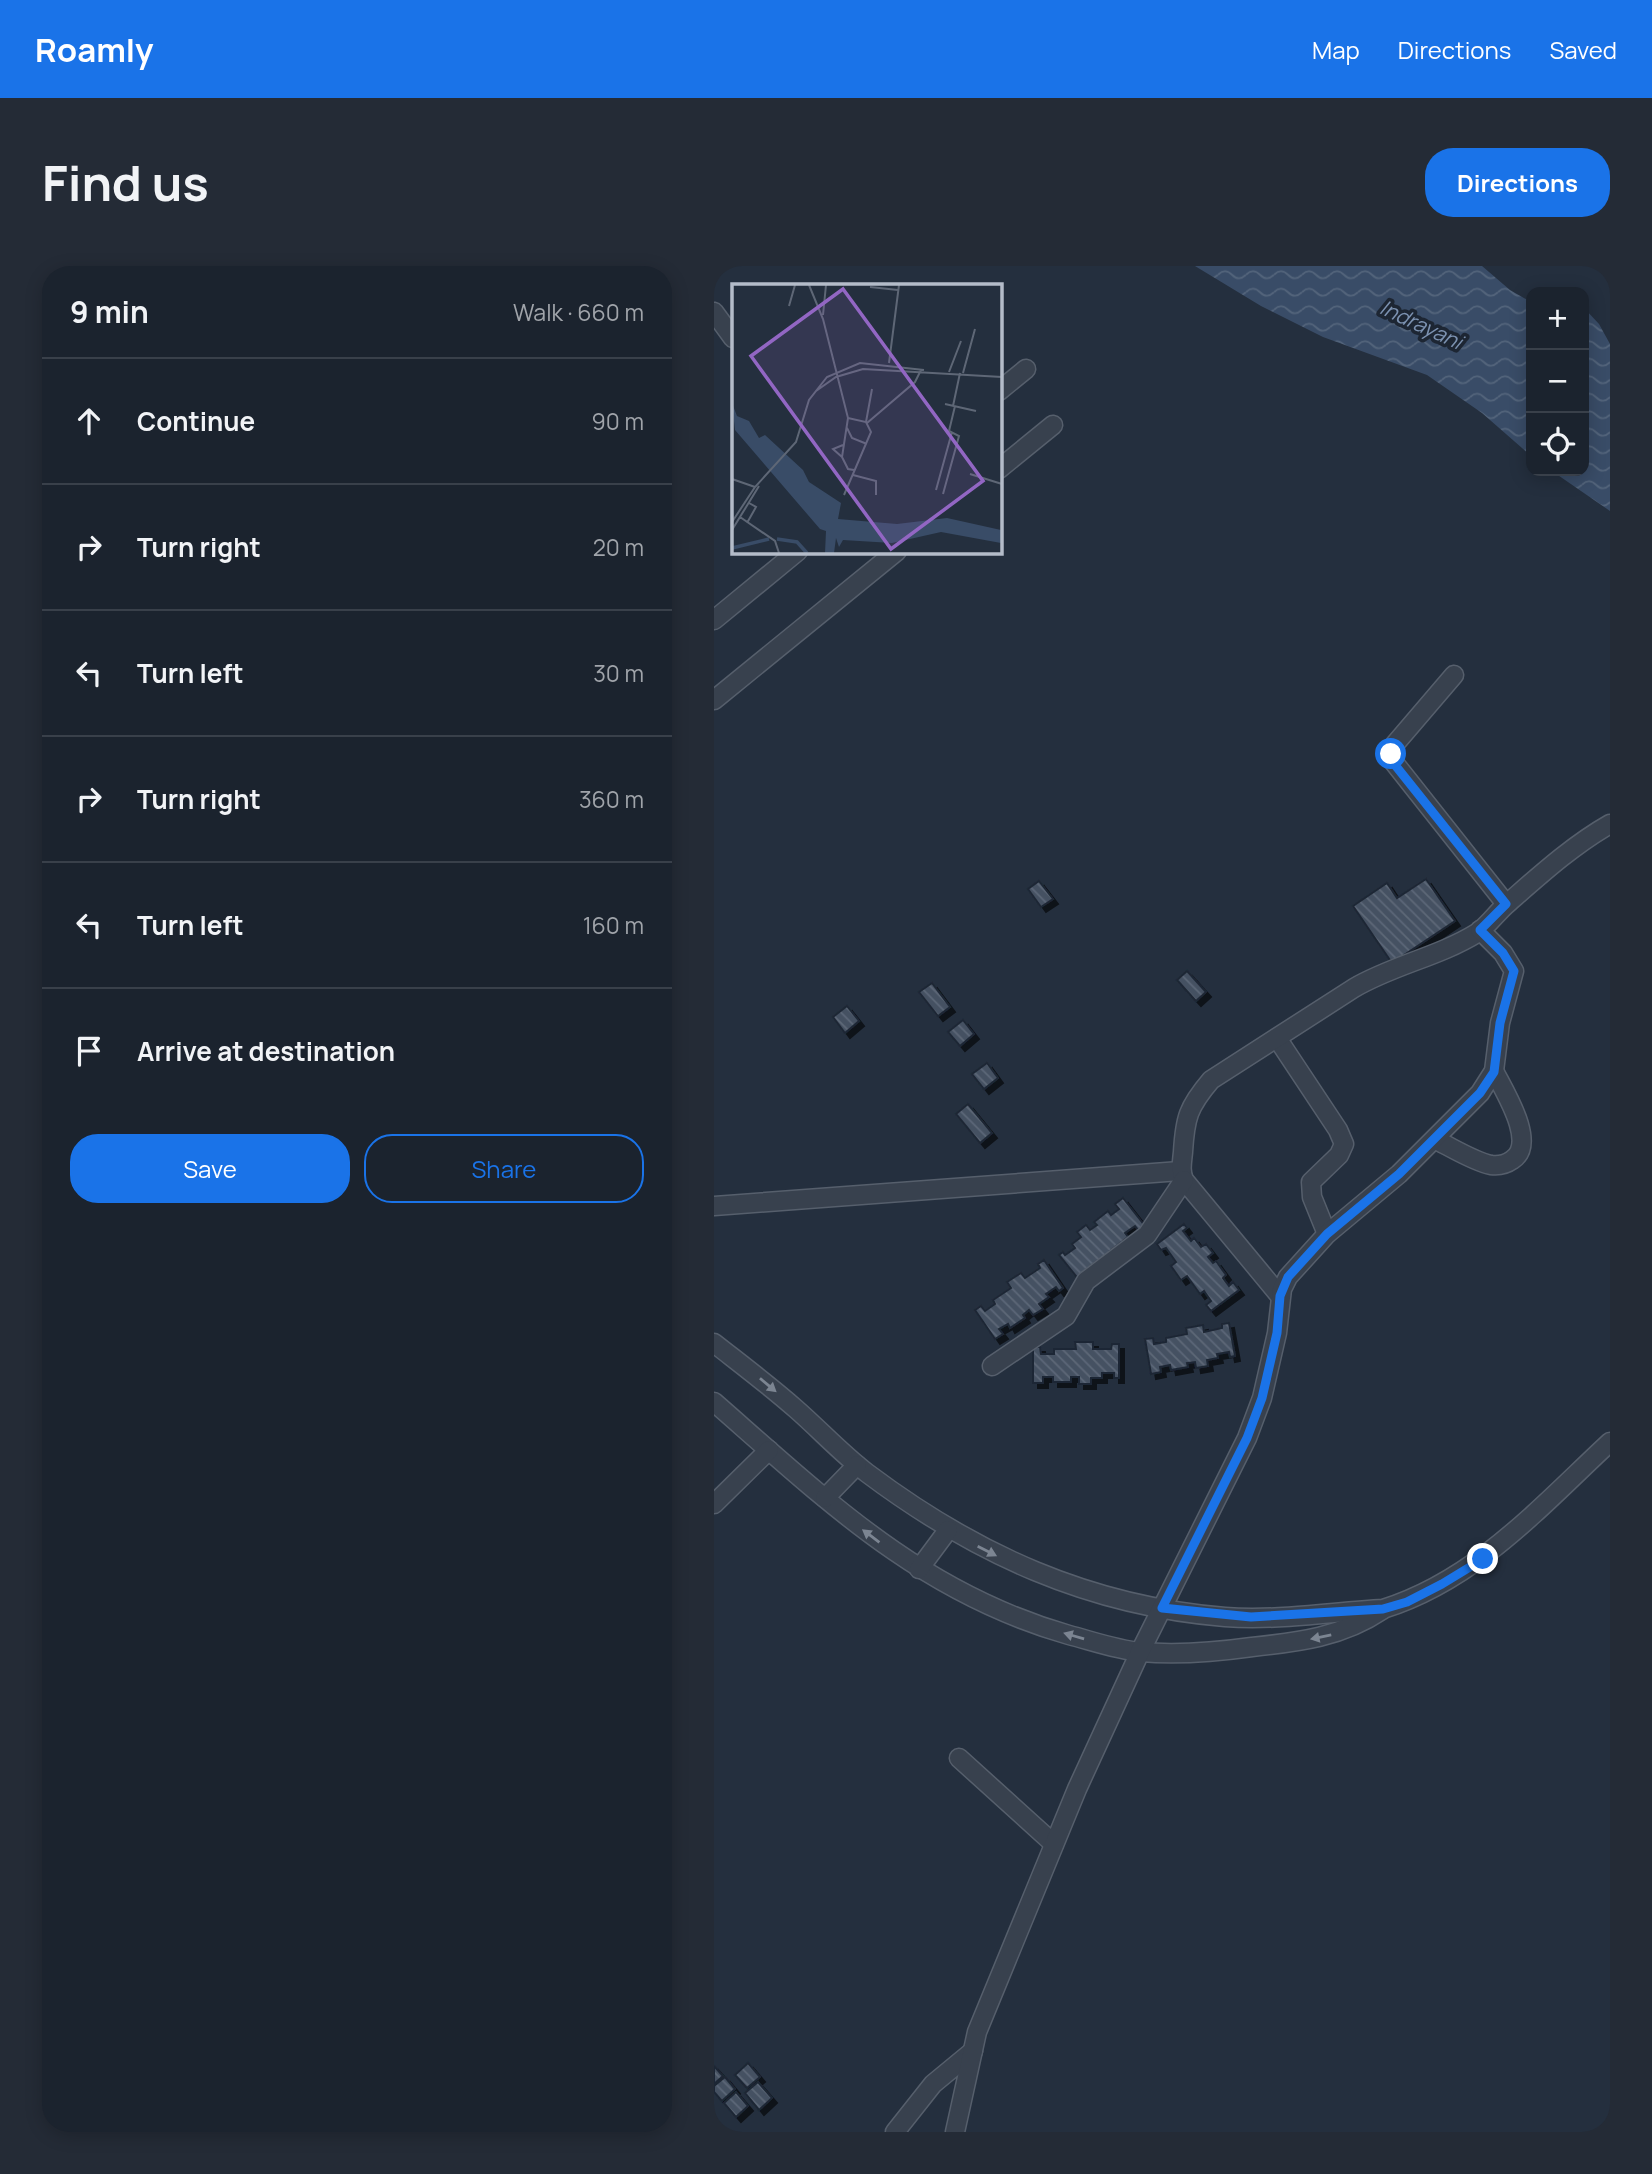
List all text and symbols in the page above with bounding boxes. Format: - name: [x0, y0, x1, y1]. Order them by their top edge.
- text: Roamly: [35, 27, 154, 72]
- text: Map: [1312, 33, 1360, 66]
- text: Directions: [1398, 33, 1511, 66]
- text: Saved: [1549, 33, 1617, 66]
- button: Directions: [1425, 148, 1610, 217]
- text: Find us: [42, 149, 209, 216]
- inset map: [732, 284, 1001, 553]
- map controls: [1526, 287, 1589, 476]
- button: +: [1526, 287, 1589, 350]
- text: 9 min: [70, 291, 149, 332]
- water label: Indrayani: [1376, 293, 1470, 357]
- text: Walk · 660 m: [513, 296, 644, 328]
- button: −: [1526, 350, 1589, 413]
- icon: ahead: [70, 402, 108, 440]
- text: Continue: [137, 403, 255, 439]
- text: 90 m: [592, 405, 644, 437]
- button: locate: [1526, 413, 1589, 476]
- icon: right: [70, 528, 108, 566]
- text: Turn right: [137, 529, 261, 565]
- text: 20 m: [593, 531, 644, 563]
- icon: left: [70, 654, 108, 692]
- text: Turn left: [137, 655, 244, 691]
- text: 30 m: [593, 657, 644, 689]
- route start: [1375, 738, 1406, 769]
- icon: right: [70, 780, 108, 818]
- text: Turn right: [137, 781, 261, 817]
- text: 360 m: [579, 783, 644, 815]
- icon: left: [70, 906, 108, 944]
- text: Turn left: [137, 907, 244, 943]
- text: 160 m: [583, 909, 644, 941]
- icon: arrive: [70, 1032, 108, 1070]
- text: Arrive at destination: [137, 1033, 395, 1069]
- button: Save: [70, 1134, 350, 1203]
- button: Share: [364, 1134, 644, 1203]
- one-way arrow: [759, 1377, 776, 1392]
- one-way arrow: [863, 1528, 881, 1543]
- route end: [1467, 1543, 1498, 1574]
- one-way arrow: [978, 1545, 998, 1557]
- one-way arrow: [1062, 1630, 1084, 1641]
- one-way arrow: [1310, 1631, 1332, 1642]

